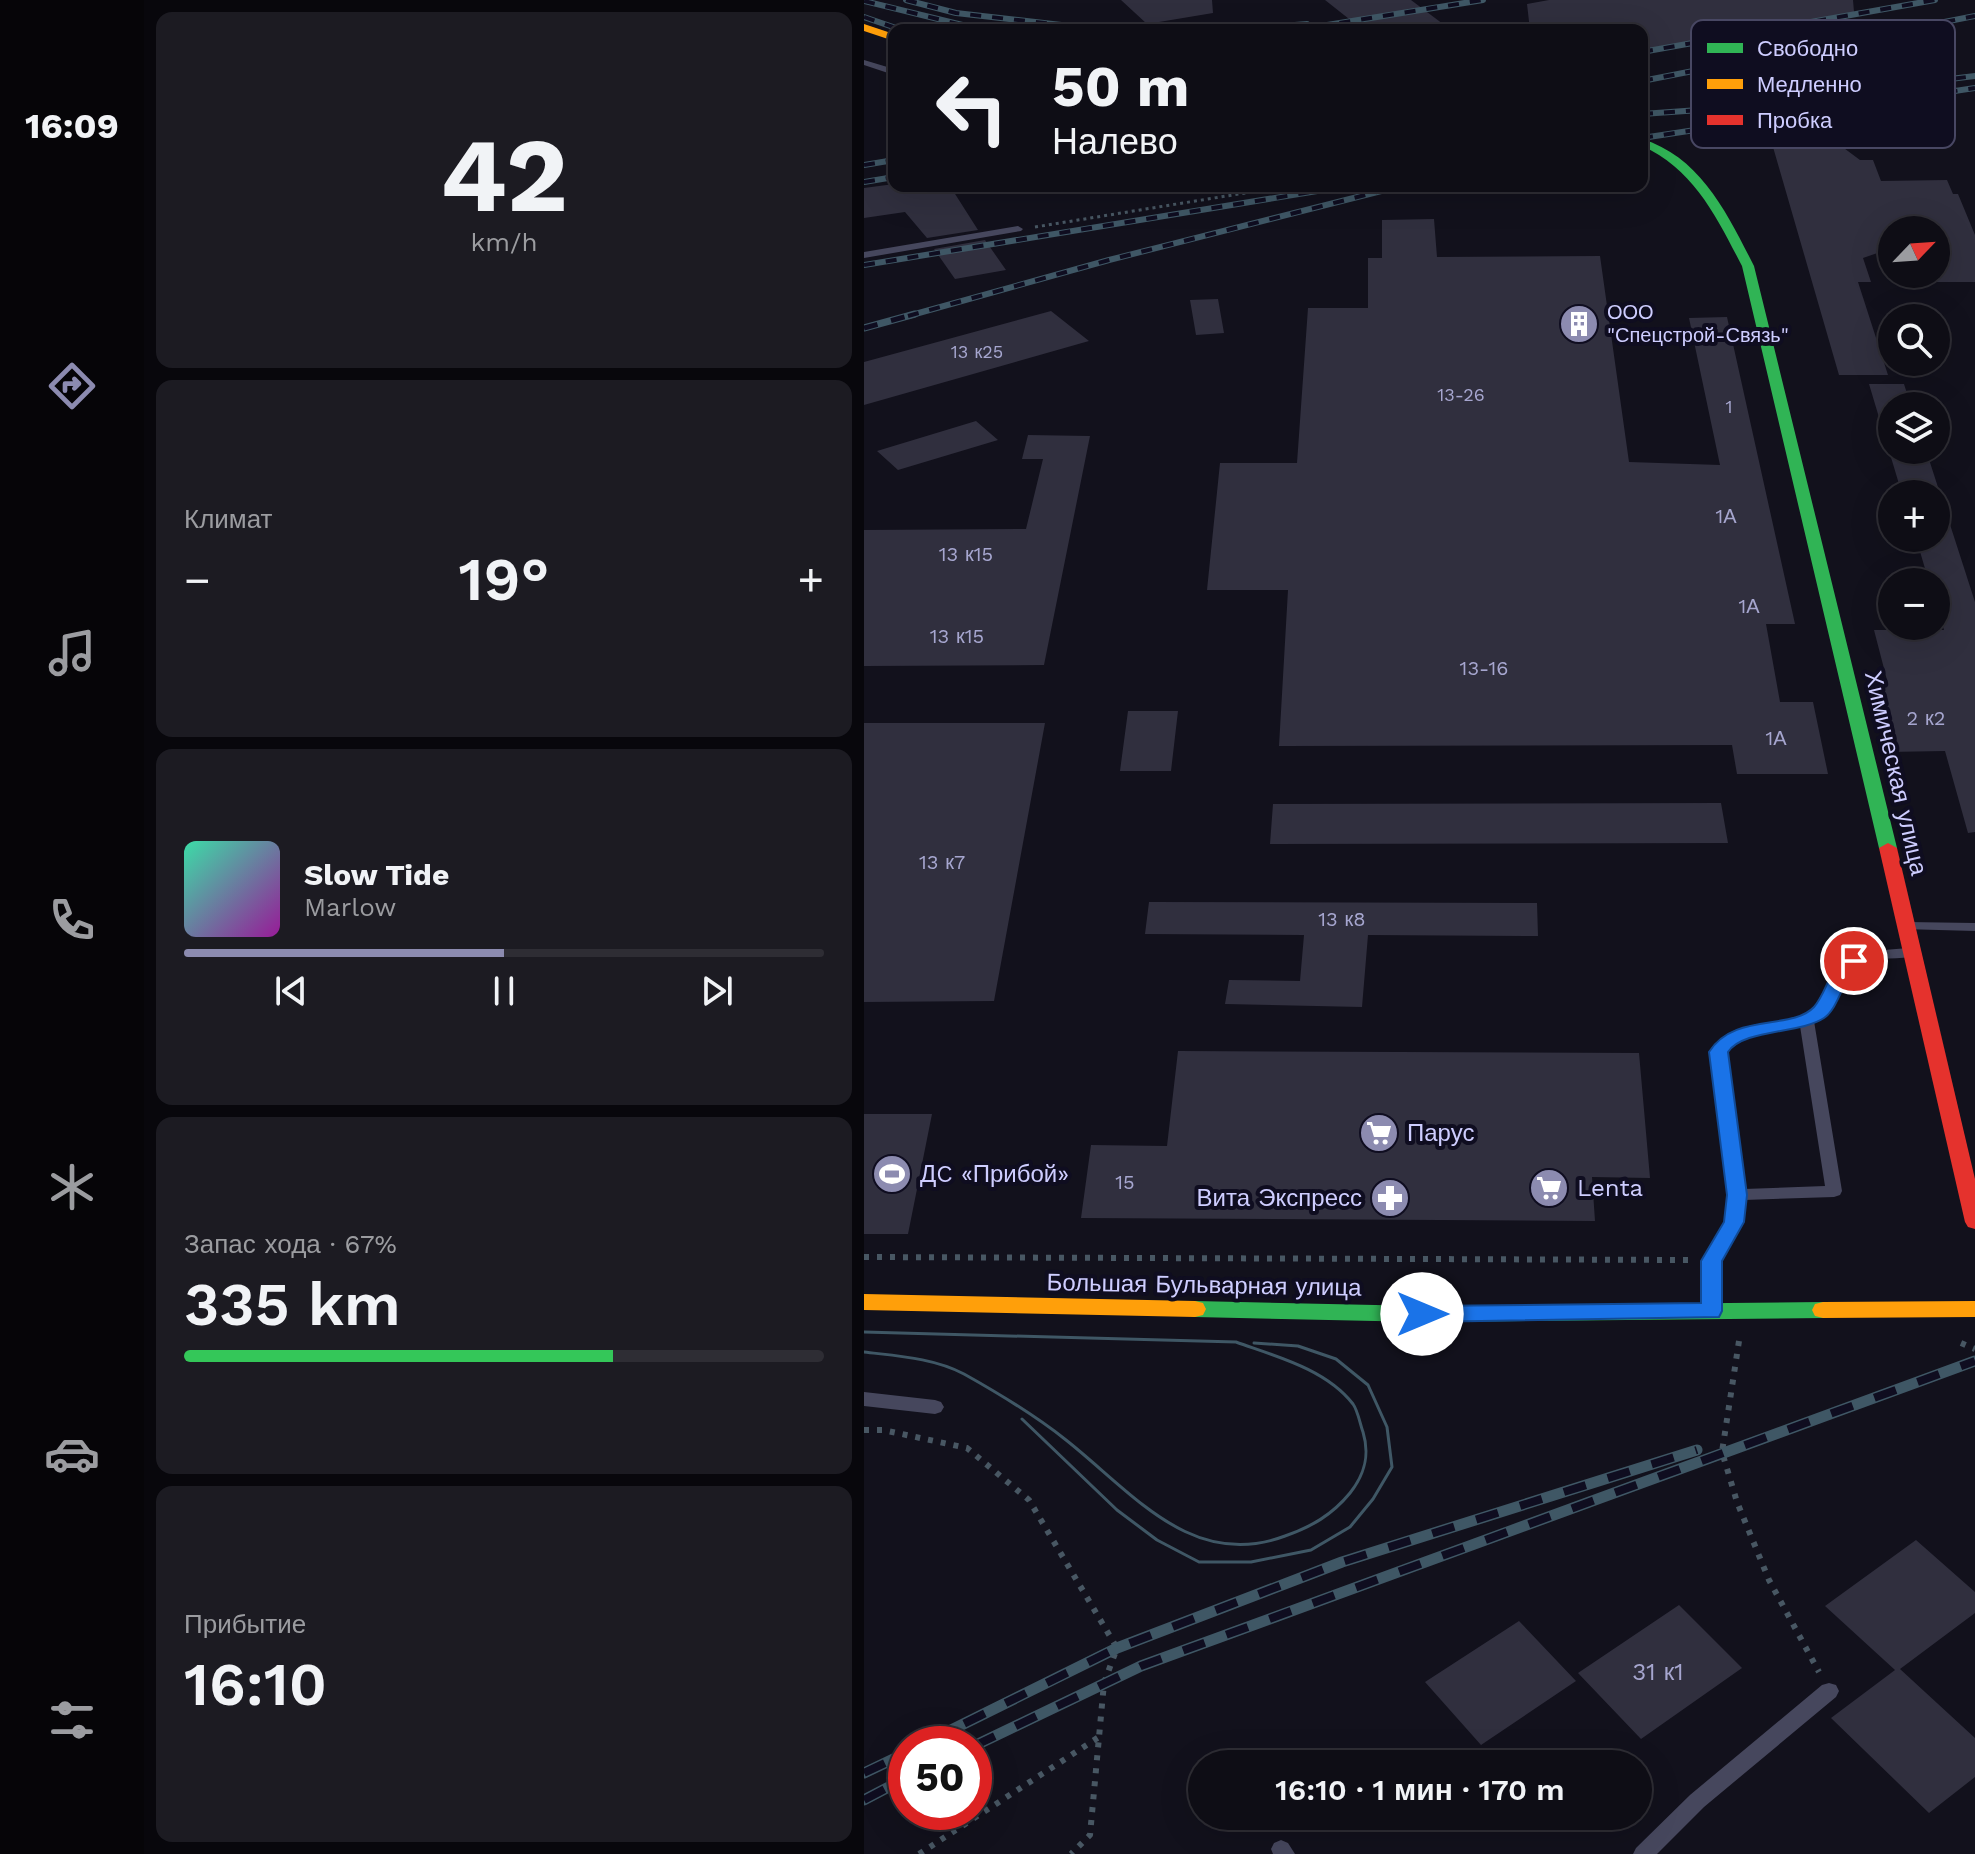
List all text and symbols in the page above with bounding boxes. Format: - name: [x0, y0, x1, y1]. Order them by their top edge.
- legend: [1691, 20, 1955, 148]
- text: Свободно: [1757, 36, 1858, 61]
- text: 50 m: [1052, 54, 1189, 120]
- icon: left: [920, 56, 1024, 160]
- text: Медленно: [1757, 72, 1862, 97]
- text: 16:09: [25, 105, 119, 147]
- text: Пробка: [1757, 108, 1833, 133]
- text: 42: [440, 114, 568, 236]
- text: Налево: [1052, 121, 1178, 163]
- north arrow: [1878, 216, 1950, 288]
- map controls: [1878, 216, 1950, 640]
- text: km/h: [471, 227, 537, 257]
- place label: ООО "Спецстрой-Связь": [1607, 300, 1789, 347]
- building icon: ООО "Спецстрой-Связь": [1558, 303, 1600, 345]
- button: search: [1878, 304, 1950, 376]
- house number: 13 к25: [951, 341, 1003, 362]
- icon: directions: [44, 358, 100, 414]
- house number: 13-26: [1437, 384, 1485, 405]
- button: layers: [1878, 392, 1950, 464]
- house number: 1: [1725, 396, 1733, 417]
- button: +: [1878, 480, 1950, 552]
- text: Климат: [184, 504, 273, 534]
- house number: 1А: [1715, 504, 1737, 528]
- house number: 13 к15: [939, 542, 993, 566]
- text: 19°: [459, 544, 549, 615]
- text: −: [184, 554, 211, 606]
- text: +: [797, 554, 824, 606]
- button: −: [1878, 568, 1950, 640]
- house number: 1А: [1738, 594, 1760, 618]
- house number: 13 к15: [930, 624, 984, 648]
- icon: music: [44, 625, 100, 681]
- house number: 13-16: [1460, 656, 1508, 680]
- street label: Химическая улица: [1859, 668, 1933, 878]
- house number: 2 к2: [1907, 706, 1945, 730]
- house number: 1А: [1765, 726, 1787, 750]
- house number: 13 к7: [919, 850, 965, 874]
- text: Slow Tide: [304, 857, 449, 892]
- icon: phone: [44, 892, 100, 948]
- text: Marlow: [304, 892, 396, 922]
- house number: 13 к8: [1318, 907, 1366, 931]
- pin: [1820, 927, 1888, 995]
- icon: arrive: [1832, 939, 1876, 983]
- icon: previous: [269, 969, 313, 1013]
- icon: pause: [482, 969, 526, 1013]
- icon: next: [695, 969, 739, 1013]
- supermarket icon: Парус: [1358, 1112, 1400, 1154]
- place label: Парус: [1407, 1119, 1474, 1147]
- sports icon: ДC «Прибой»: [871, 1153, 913, 1195]
- icon: climate: [44, 1159, 100, 1215]
- place label: ДC «Прибой»: [920, 1160, 1069, 1188]
- supermarket icon: Lenta: [1528, 1167, 1570, 1209]
- house number: 15: [1115, 1170, 1135, 1194]
- place label: Lenta: [1577, 1174, 1643, 1202]
- pharmacy icon: Вита Экспресс: [1369, 1177, 1411, 1219]
- place label: Вита Экспресс: [1197, 1184, 1362, 1212]
- text: Запас хода · 67%: [184, 1229, 397, 1259]
- street label: Большая Бульварная улица: [1046, 1268, 1362, 1302]
- text: 335 km: [184, 1269, 401, 1340]
- position arrow: [1380, 1272, 1464, 1356]
- icon: car: [44, 1426, 100, 1482]
- text: Прибытие: [184, 1609, 306, 1639]
- text: 16:10: [184, 1649, 327, 1720]
- house number: 31 к1: [1632, 1658, 1684, 1686]
- icon: filters: [44, 1692, 100, 1748]
- speed limit sign: 50: [888, 1726, 992, 1830]
- text: 16:10 · 1 мин · 170 m: [1275, 1772, 1565, 1807]

